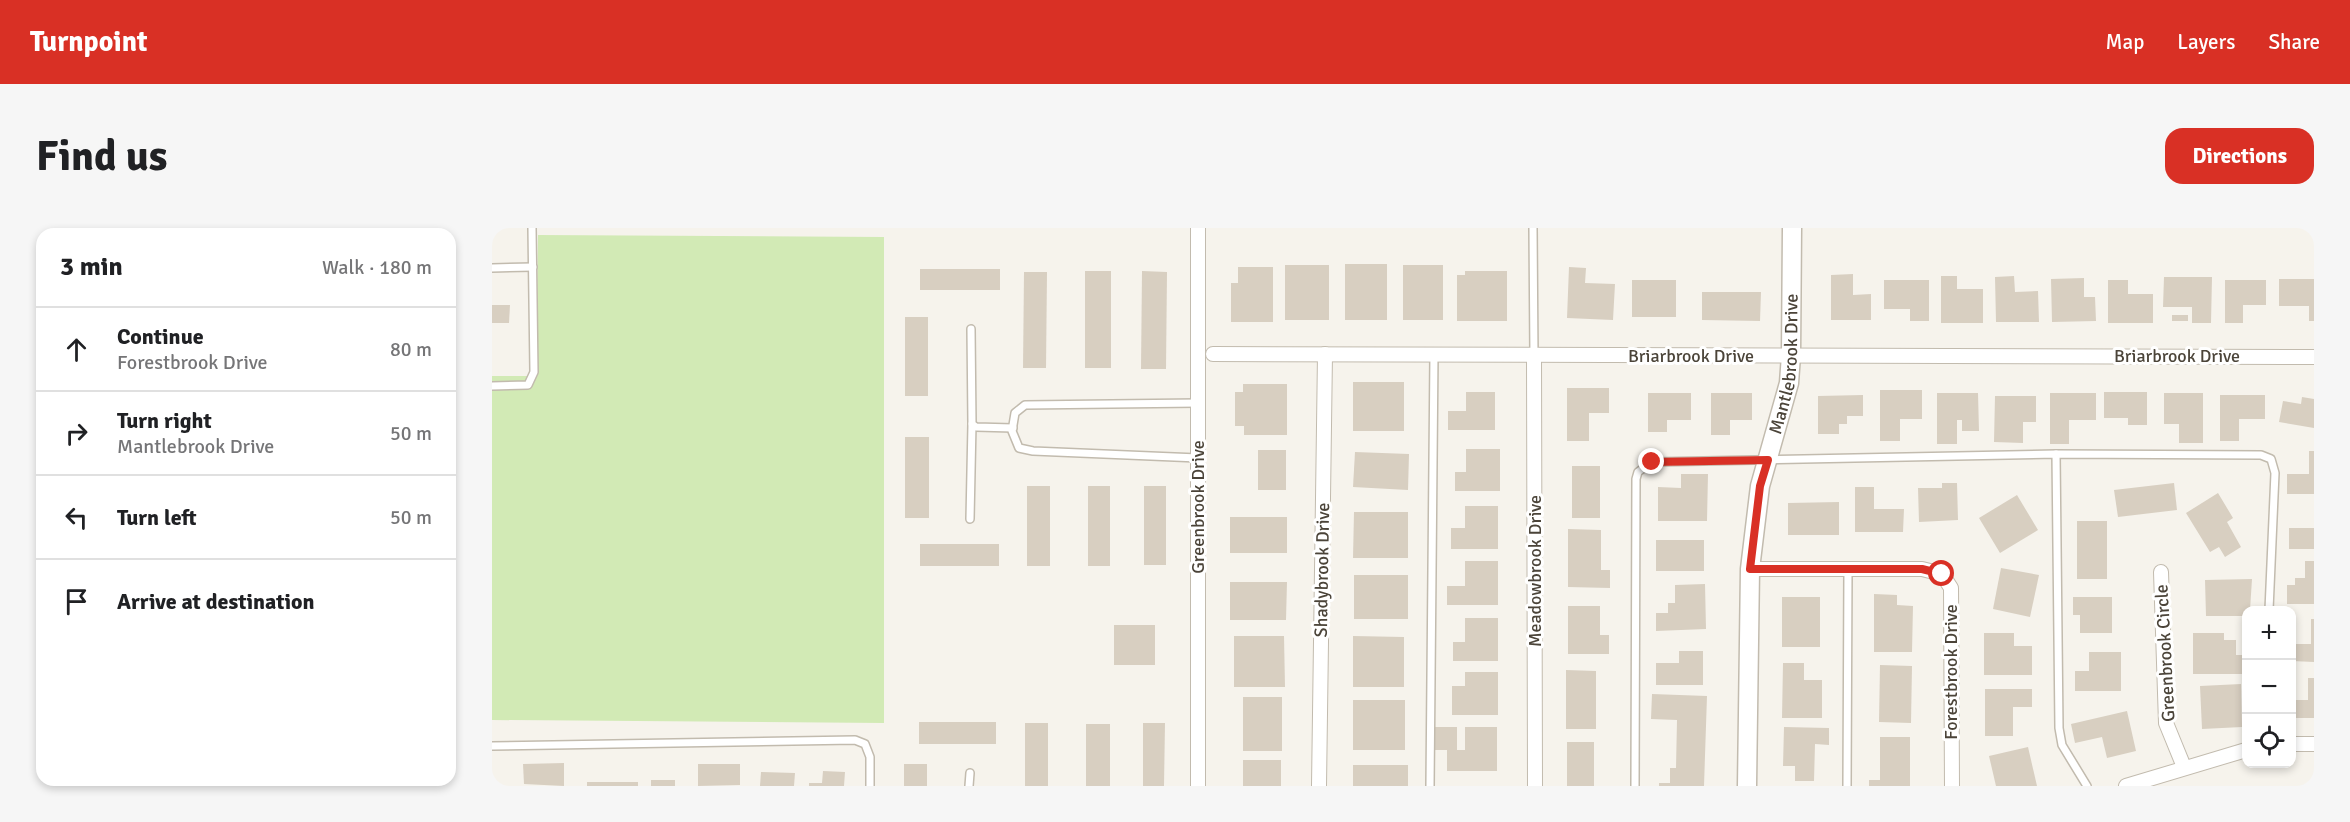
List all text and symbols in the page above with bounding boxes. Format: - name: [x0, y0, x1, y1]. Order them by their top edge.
- text: Turnpoint: [30, 25, 147, 59]
- text: Map: [2106, 29, 2144, 55]
- text: Layers: [2177, 29, 2235, 55]
- text: Share: [2268, 29, 2320, 55]
- button: Directions: [2165, 128, 2314, 184]
- text: Find us: [36, 131, 167, 182]
- text: 3 min: [60, 251, 123, 283]
- text: Walk · 180 m: [322, 255, 432, 280]
- street label: Mantlebrook Drive: [1764, 294, 1802, 437]
- text: Continue: [117, 323, 204, 350]
- icon: ahead: [60, 333, 93, 366]
- text: 80 m: [390, 337, 432, 362]
- street label: Briarbrook Drive: [1628, 345, 1754, 367]
- street label: Briarbrook Drive: [2114, 345, 2240, 367]
- text: Forestbrook Drive: [117, 350, 268, 375]
- text: Turn right: [117, 407, 212, 434]
- icon: right: [60, 417, 93, 450]
- text: 50 m: [390, 421, 432, 446]
- text: Mantlebrook Drive: [117, 434, 274, 459]
- street label: Greenbrook Drive: [1187, 440, 1209, 574]
- route end: [1638, 448, 1664, 474]
- street label: Meadowbrook Drive: [1524, 495, 1546, 647]
- icon: left: [60, 501, 93, 534]
- street label: Shadybrook Drive: [1310, 503, 1334, 637]
- text: Turn left: [117, 504, 197, 531]
- text: 50 m: [390, 505, 432, 530]
- route start: [1928, 560, 1954, 586]
- street label: Greenbrook Circle: [2150, 584, 2180, 722]
- icon: arrive: [60, 585, 93, 618]
- text: Arrive at destination: [117, 588, 314, 615]
- street label: Forestbrook Drive: [1940, 604, 1962, 740]
- map controls: [2242, 606, 2296, 768]
- button: +: [2242, 606, 2296, 660]
- button: −: [2242, 660, 2296, 714]
- button: locate: [2242, 714, 2296, 768]

